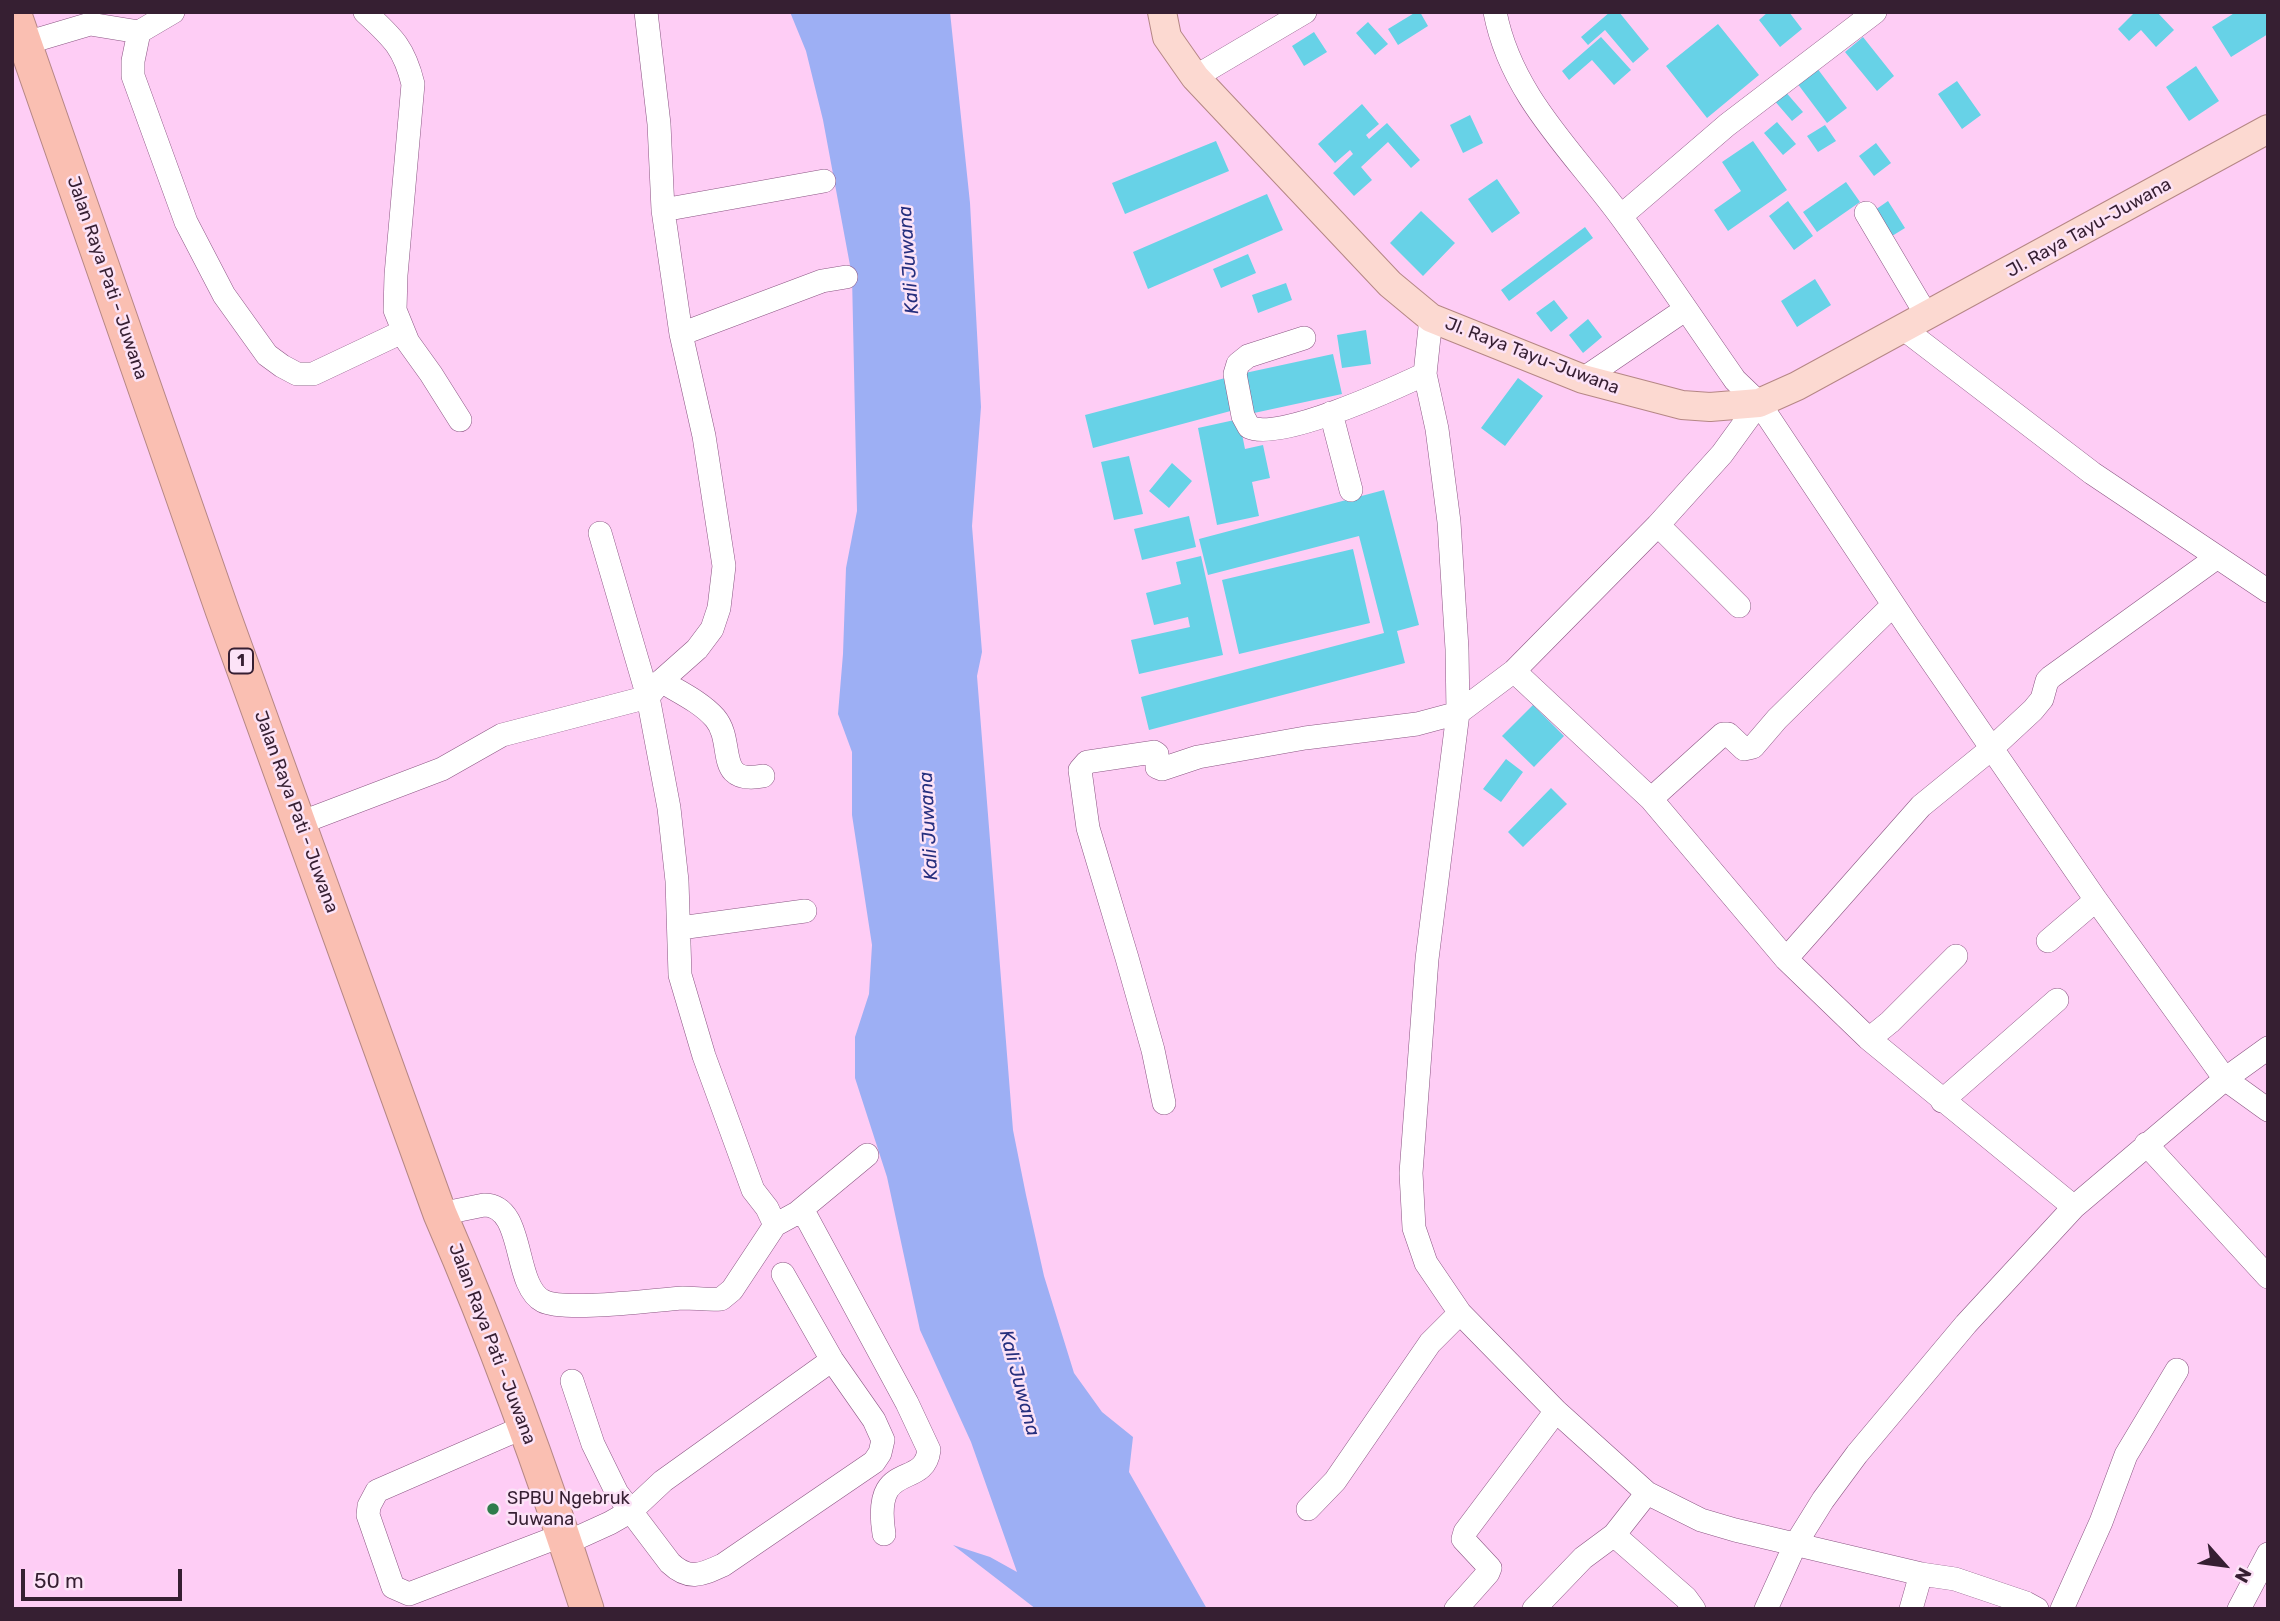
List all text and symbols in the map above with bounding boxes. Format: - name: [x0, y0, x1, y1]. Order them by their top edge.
- street label: Jalan Raya Pati - Juwana: [62, 173, 152, 383]
- street label: Jl. Raya Tayu-Juwana: [2003, 174, 2175, 282]
- water label: Kali Juwana: [894, 205, 924, 315]
- street label: Jl. Raya Tayu-Juwana: [1442, 313, 1622, 399]
- road number: 1: [229, 648, 253, 674]
- street label: Jalan Raya Pati - Juwana: [249, 708, 343, 916]
- water label: Kali Juwana: [915, 771, 943, 881]
- street label: Jalan Raya Pati - Juwana: [444, 1240, 540, 1448]
- water label: Kali Juwana: [994, 1328, 1044, 1438]
- place label: SPBU Ngebruk Juwana: [507, 1488, 630, 1530]
- marker: SPBU Ngebruk Juwana: [485, 1501, 501, 1517]
- north arrow: [2189, 1530, 2259, 1600]
- scale bar: [24, 1554, 186, 1598]
- text: N: [2230, 1564, 2256, 1587]
- text: 50 m: [34, 1568, 84, 1593]

